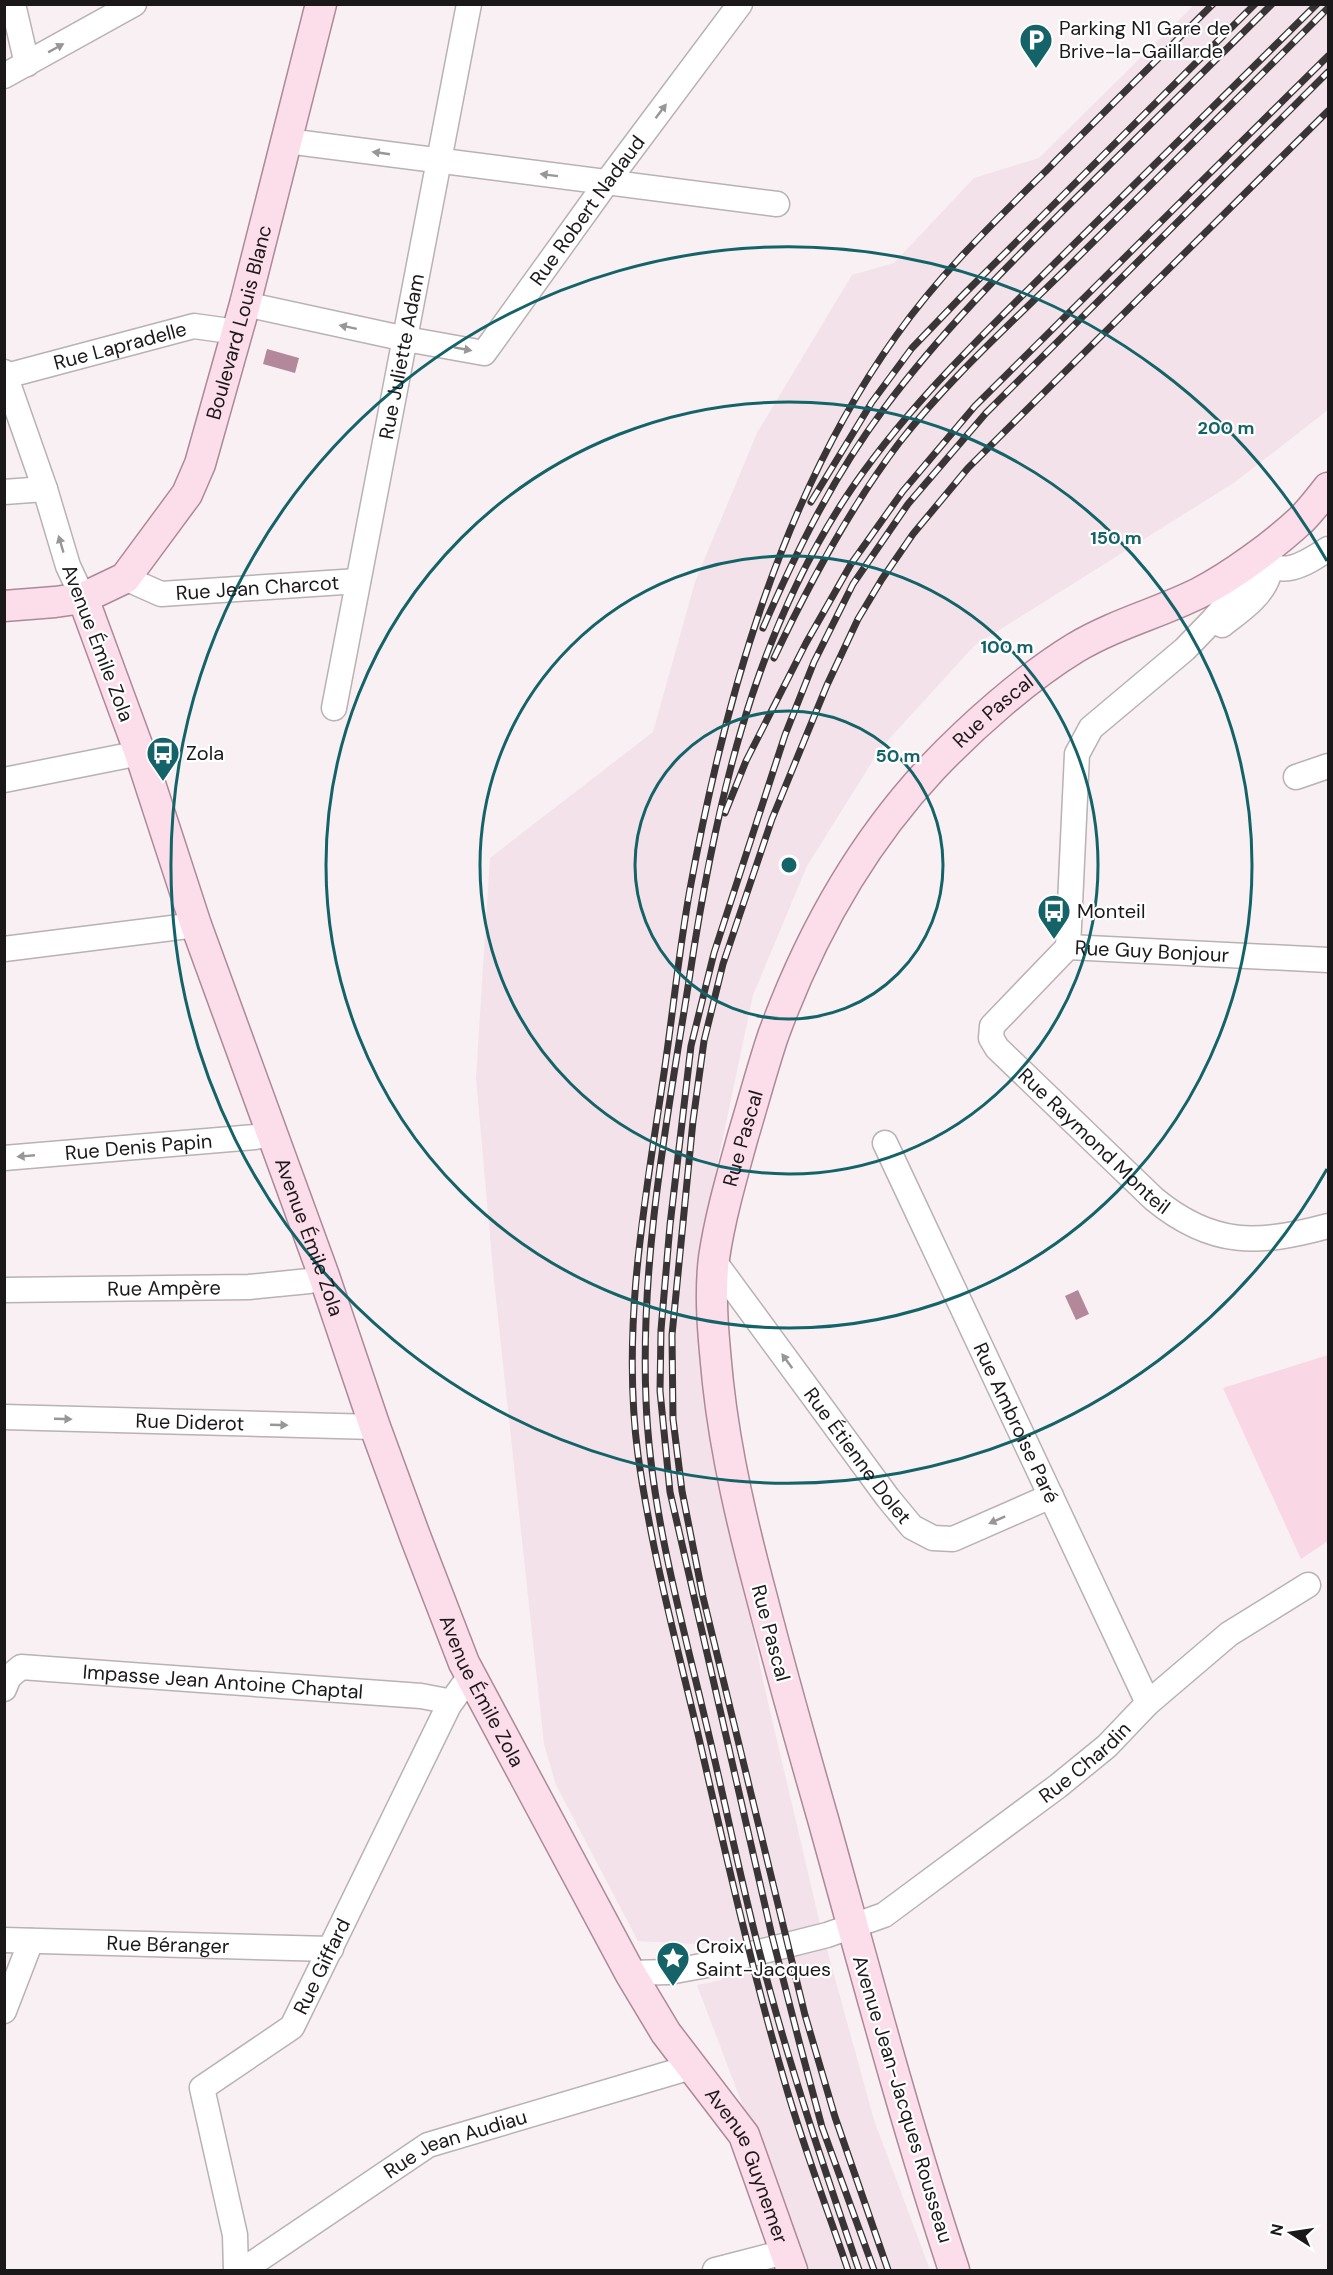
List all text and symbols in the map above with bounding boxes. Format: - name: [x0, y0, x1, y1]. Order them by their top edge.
- place label: Parking N1 Gare de Brive-la-Gaillarde: [1059, 15, 1230, 64]
- parking icon: Parking N1 Gare de Brive-la-Gaillarde: [1018, 22, 1054, 69]
- one-way arrow: [48, 43, 65, 53]
- one-way arrow: [654, 103, 667, 119]
- street label: Rue Robert Nadaud: [524, 130, 651, 291]
- one-way arrow: [371, 149, 390, 158]
- one-way arrow: [540, 170, 559, 180]
- street label: Boulevard Louis Blanc: [200, 222, 278, 423]
- street label: Rue Juliette Adam: [373, 271, 430, 441]
- street label: Rue Lapradelle: [51, 316, 189, 376]
- one-way arrow: [339, 321, 358, 331]
- one-way arrow: [454, 345, 473, 354]
- text: 200 m: [1198, 416, 1254, 440]
- text: 150 m: [1090, 526, 1142, 550]
- one-way arrow: [56, 535, 65, 553]
- street label: Avenue Émile Zola: [56, 561, 140, 725]
- street label: Rue Jean Charcot: [175, 569, 340, 606]
- text: 100 m: [980, 635, 1034, 659]
- street label: Rue Pascal: [947, 669, 1038, 753]
- bus stop icon: Zola: [145, 735, 181, 782]
- place label: Zola: [186, 740, 224, 766]
- text: 50 m: [875, 744, 921, 768]
- centre of rings: [779, 855, 799, 875]
- bus stop icon: Monteil: [1036, 893, 1072, 940]
- place label: Monteil: [1077, 898, 1145, 924]
- street label: Rue Guy Bonjour: [1074, 934, 1230, 968]
- street label: Rue Raymond Monteil: [1013, 1062, 1175, 1220]
- street label: Rue Pascal: [717, 1087, 769, 1189]
- street label: Rue Denis Papin: [64, 1128, 213, 1166]
- one-way arrow: [17, 1151, 36, 1161]
- street label: Avenue Émile Zola: [269, 1154, 350, 1320]
- street label: Rue Ampère: [107, 1274, 221, 1302]
- street label: Rue Ambroise Paré: [967, 1338, 1065, 1507]
- one-way arrow: [781, 1353, 793, 1369]
- street label: Rue Étienne Dolet: [798, 1382, 917, 1530]
- street label: Rue Diderot: [135, 1408, 245, 1436]
- one-way arrow: [53, 1414, 72, 1424]
- one-way arrow: [269, 1420, 288, 1429]
- one-way arrow: [988, 1515, 1006, 1525]
- street label: Rue Pascal: [746, 1582, 796, 1684]
- street label: Avenue Émile Zola: [434, 1611, 530, 1771]
- street label: Impasse Jean Antoine Chaptal: [82, 1659, 364, 1705]
- street label: Rue Chardin: [1034, 1716, 1136, 1809]
- street label: Rue Giffard: [287, 1914, 356, 2019]
- street label: Rue Béranger: [106, 1930, 230, 1959]
- place label: Croix Saint-Jacques: [696, 1933, 831, 1982]
- place icon: Croix Saint-Jacques: [655, 1940, 691, 1987]
- street label: Avenue Jean-Jacques Rousseau: [847, 1952, 959, 2246]
- street label: Avenue Guynemer: [699, 2082, 794, 2247]
- street label: Rue Jean Audiau: [378, 2103, 530, 2184]
- north arrow: [1261, 2203, 1321, 2263]
- text: N: [1265, 2222, 1288, 2238]

